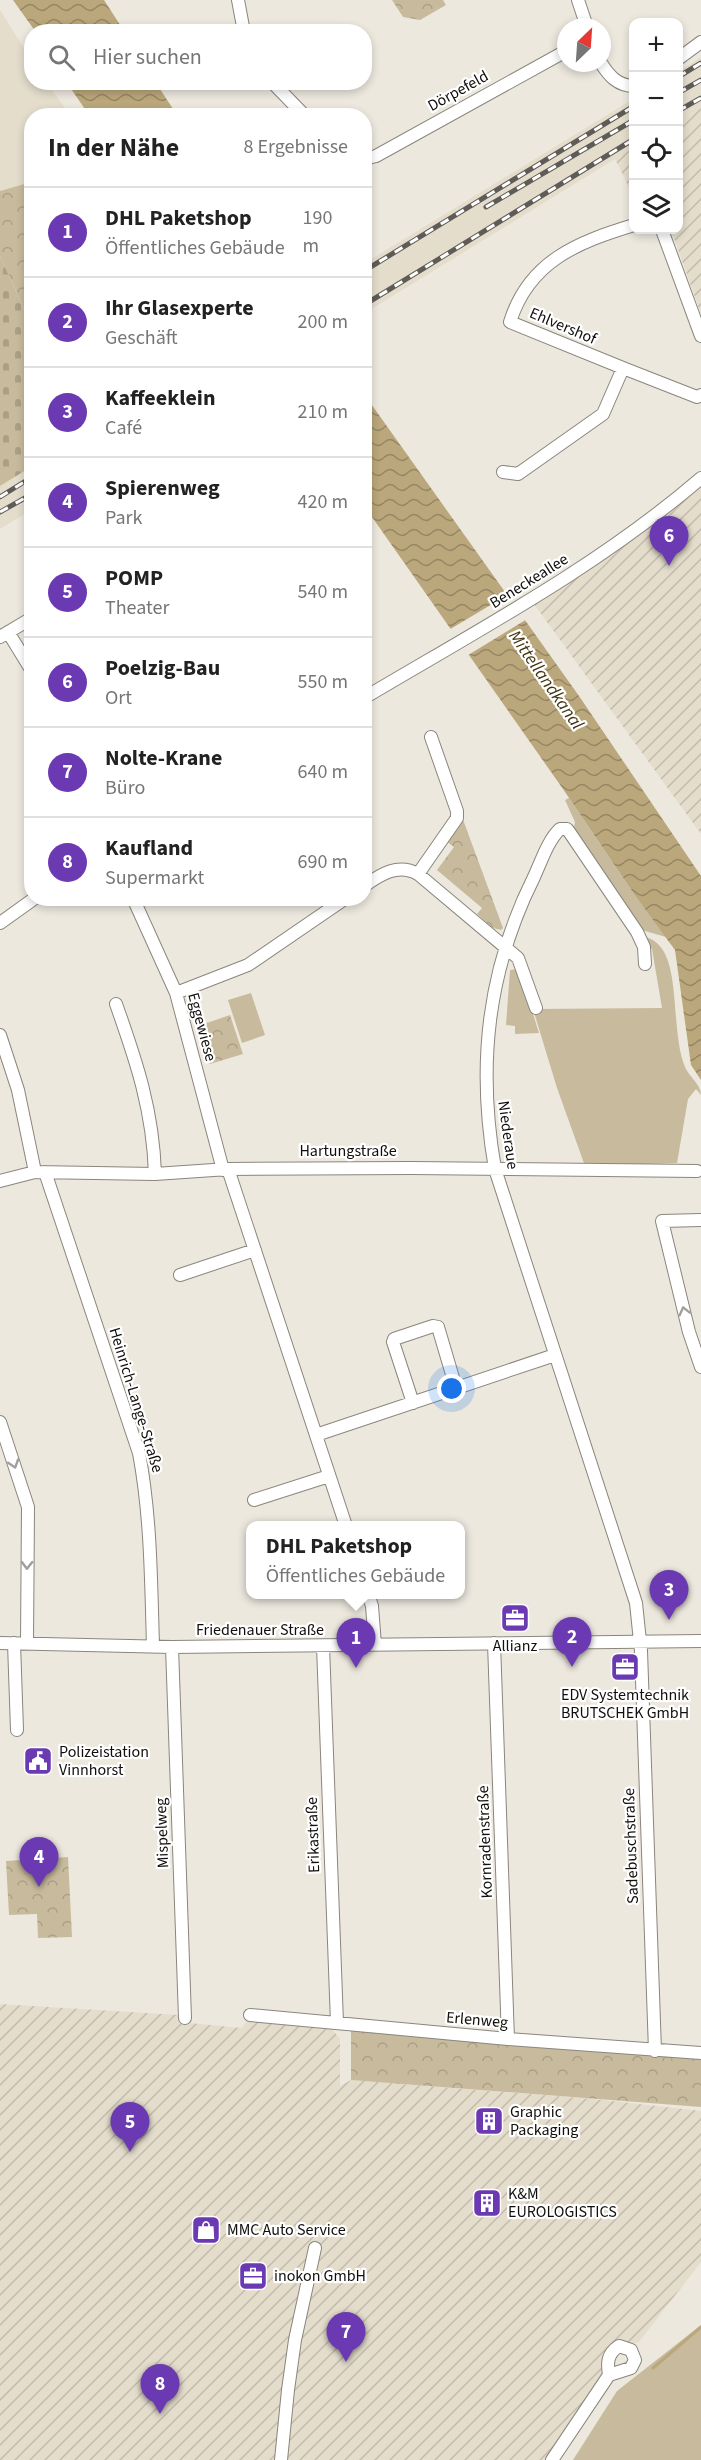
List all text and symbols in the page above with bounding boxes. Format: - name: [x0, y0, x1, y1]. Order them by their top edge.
- north arrow: [557, 18, 611, 72]
- map controls: [629, 18, 683, 234]
- button: +: [629, 18, 683, 72]
- search box: [24, 24, 372, 90]
- icon: search: [45, 41, 78, 74]
- text: Hier suchen: [93, 41, 202, 73]
- street label: Dörpefeld: [424, 65, 492, 117]
- button: −: [629, 72, 683, 126]
- button: locate: [629, 126, 683, 180]
- text: In der Nähe: [48, 129, 179, 166]
- text: 8 Ergebnisse: [243, 133, 348, 161]
- button: layers: [629, 180, 683, 234]
- text: DHL Paketshop: [105, 202, 252, 234]
- text: 190 m: [303, 204, 332, 260]
- text: 1: [62, 218, 73, 246]
- text: Öffentliches Gebäude: [105, 234, 285, 262]
- text: Ihr Glasexperte: [105, 292, 254, 324]
- street label: Ehlvershof: [526, 302, 601, 350]
- text: 2: [62, 308, 73, 336]
- text: 200 m: [298, 308, 348, 336]
- text: Geschäft: [105, 324, 178, 352]
- text: Kaffeeklein: [105, 382, 216, 414]
- text: 3: [62, 398, 73, 426]
- text: 210 m: [298, 398, 348, 426]
- text: Café: [105, 414, 142, 442]
- text: Spierenweg: [105, 472, 220, 504]
- text: 4: [62, 488, 73, 516]
- text: 420 m: [298, 488, 348, 516]
- text: Park: [105, 504, 142, 532]
- pin: 6: [650, 516, 688, 566]
- street label: Beneckeallee: [486, 548, 573, 614]
- text: POMP: [105, 562, 163, 594]
- text: 5: [62, 578, 73, 606]
- text: 540 m: [298, 578, 348, 606]
- text: Theater: [105, 594, 169, 622]
- water label: Mittellandkanal: [502, 625, 590, 735]
- text: Poelzig-Bau: [105, 652, 220, 684]
- text: 6: [62, 668, 73, 696]
- text: 550 m: [298, 668, 348, 696]
- text: Ort: [105, 684, 132, 712]
- text: Nolte-Krane: [105, 742, 222, 774]
- text: 7: [62, 758, 73, 786]
- text: 640 m: [298, 758, 348, 786]
- text: Büro: [105, 774, 145, 802]
- text: Kaufland: [105, 832, 193, 864]
- text: 8: [62, 848, 73, 876]
- text: 690 m: [298, 848, 348, 876]
- text: Supermarkt: [105, 864, 204, 892]
- street label: Eggewiese: [182, 990, 222, 1064]
- street label: Niederaue: [492, 1099, 524, 1171]
- street label: Hartungstraße: [299, 1140, 397, 1162]
- one-way arrow: [679, 1306, 692, 1316]
- street label: Heinrich-Lange-Straße: [103, 1325, 169, 1475]
- your location: [437, 1374, 466, 1403]
- one-way arrow: [7, 1458, 19, 1469]
- popup: [246, 1521, 465, 1599]
- text: DHL Paketshop: [266, 1530, 412, 1562]
- one-way arrow: [21, 1561, 33, 1570]
- text: Öffentliches Gebäude: [266, 1562, 445, 1590]
- pin: 3: [650, 1570, 688, 1620]
- office icon: Allianz: [499, 1602, 531, 1634]
- pin: 1: [336, 1618, 376, 1668]
- pin: 2: [552, 1618, 592, 1667]
- street label: Friedenauer Straße: [196, 1619, 324, 1641]
- place label: Allianz: [493, 1635, 537, 1657]
- office icon: EDV Systemtechnik BRUTSCHEK GmbH: [609, 1651, 641, 1683]
- place label: EDV Systemtechnik BRUTSCHEK GmbH: [561, 1684, 689, 1724]
- place label: Polizeistation Vinnhorst: [59, 1741, 149, 1781]
- public building icon: Polizeistation Vinnhorst: [22, 1745, 54, 1777]
- street label: Kornradenstraße: [472, 1785, 498, 1899]
- street label: Sadebuschstraße: [618, 1788, 644, 1904]
- street label: Mispelweg: [150, 1797, 174, 1869]
- street label: Erikastraße: [301, 1797, 325, 1873]
- pin: 4: [20, 1838, 58, 1887]
- street label: Erlenweg: [445, 2006, 509, 2034]
- place label: Graphic Packaging: [510, 2101, 578, 2141]
- pin: 5: [110, 2102, 150, 2152]
- building icon: Graphic Packaging: [473, 2105, 505, 2137]
- place label: K&M EUROLOGISTICS: [508, 2183, 617, 2223]
- building icon: K&M EUROLOGISTICS: [471, 2187, 503, 2219]
- shop icon: MMC Auto Service: [190, 2214, 222, 2246]
- place label: MMC Auto Service: [227, 2219, 346, 2241]
- office icon: inokon GmbH: [237, 2260, 269, 2292]
- place label: inokon GmbH: [274, 2265, 366, 2287]
- pin: 7: [326, 2312, 366, 2362]
- pin: 8: [140, 2364, 180, 2414]

